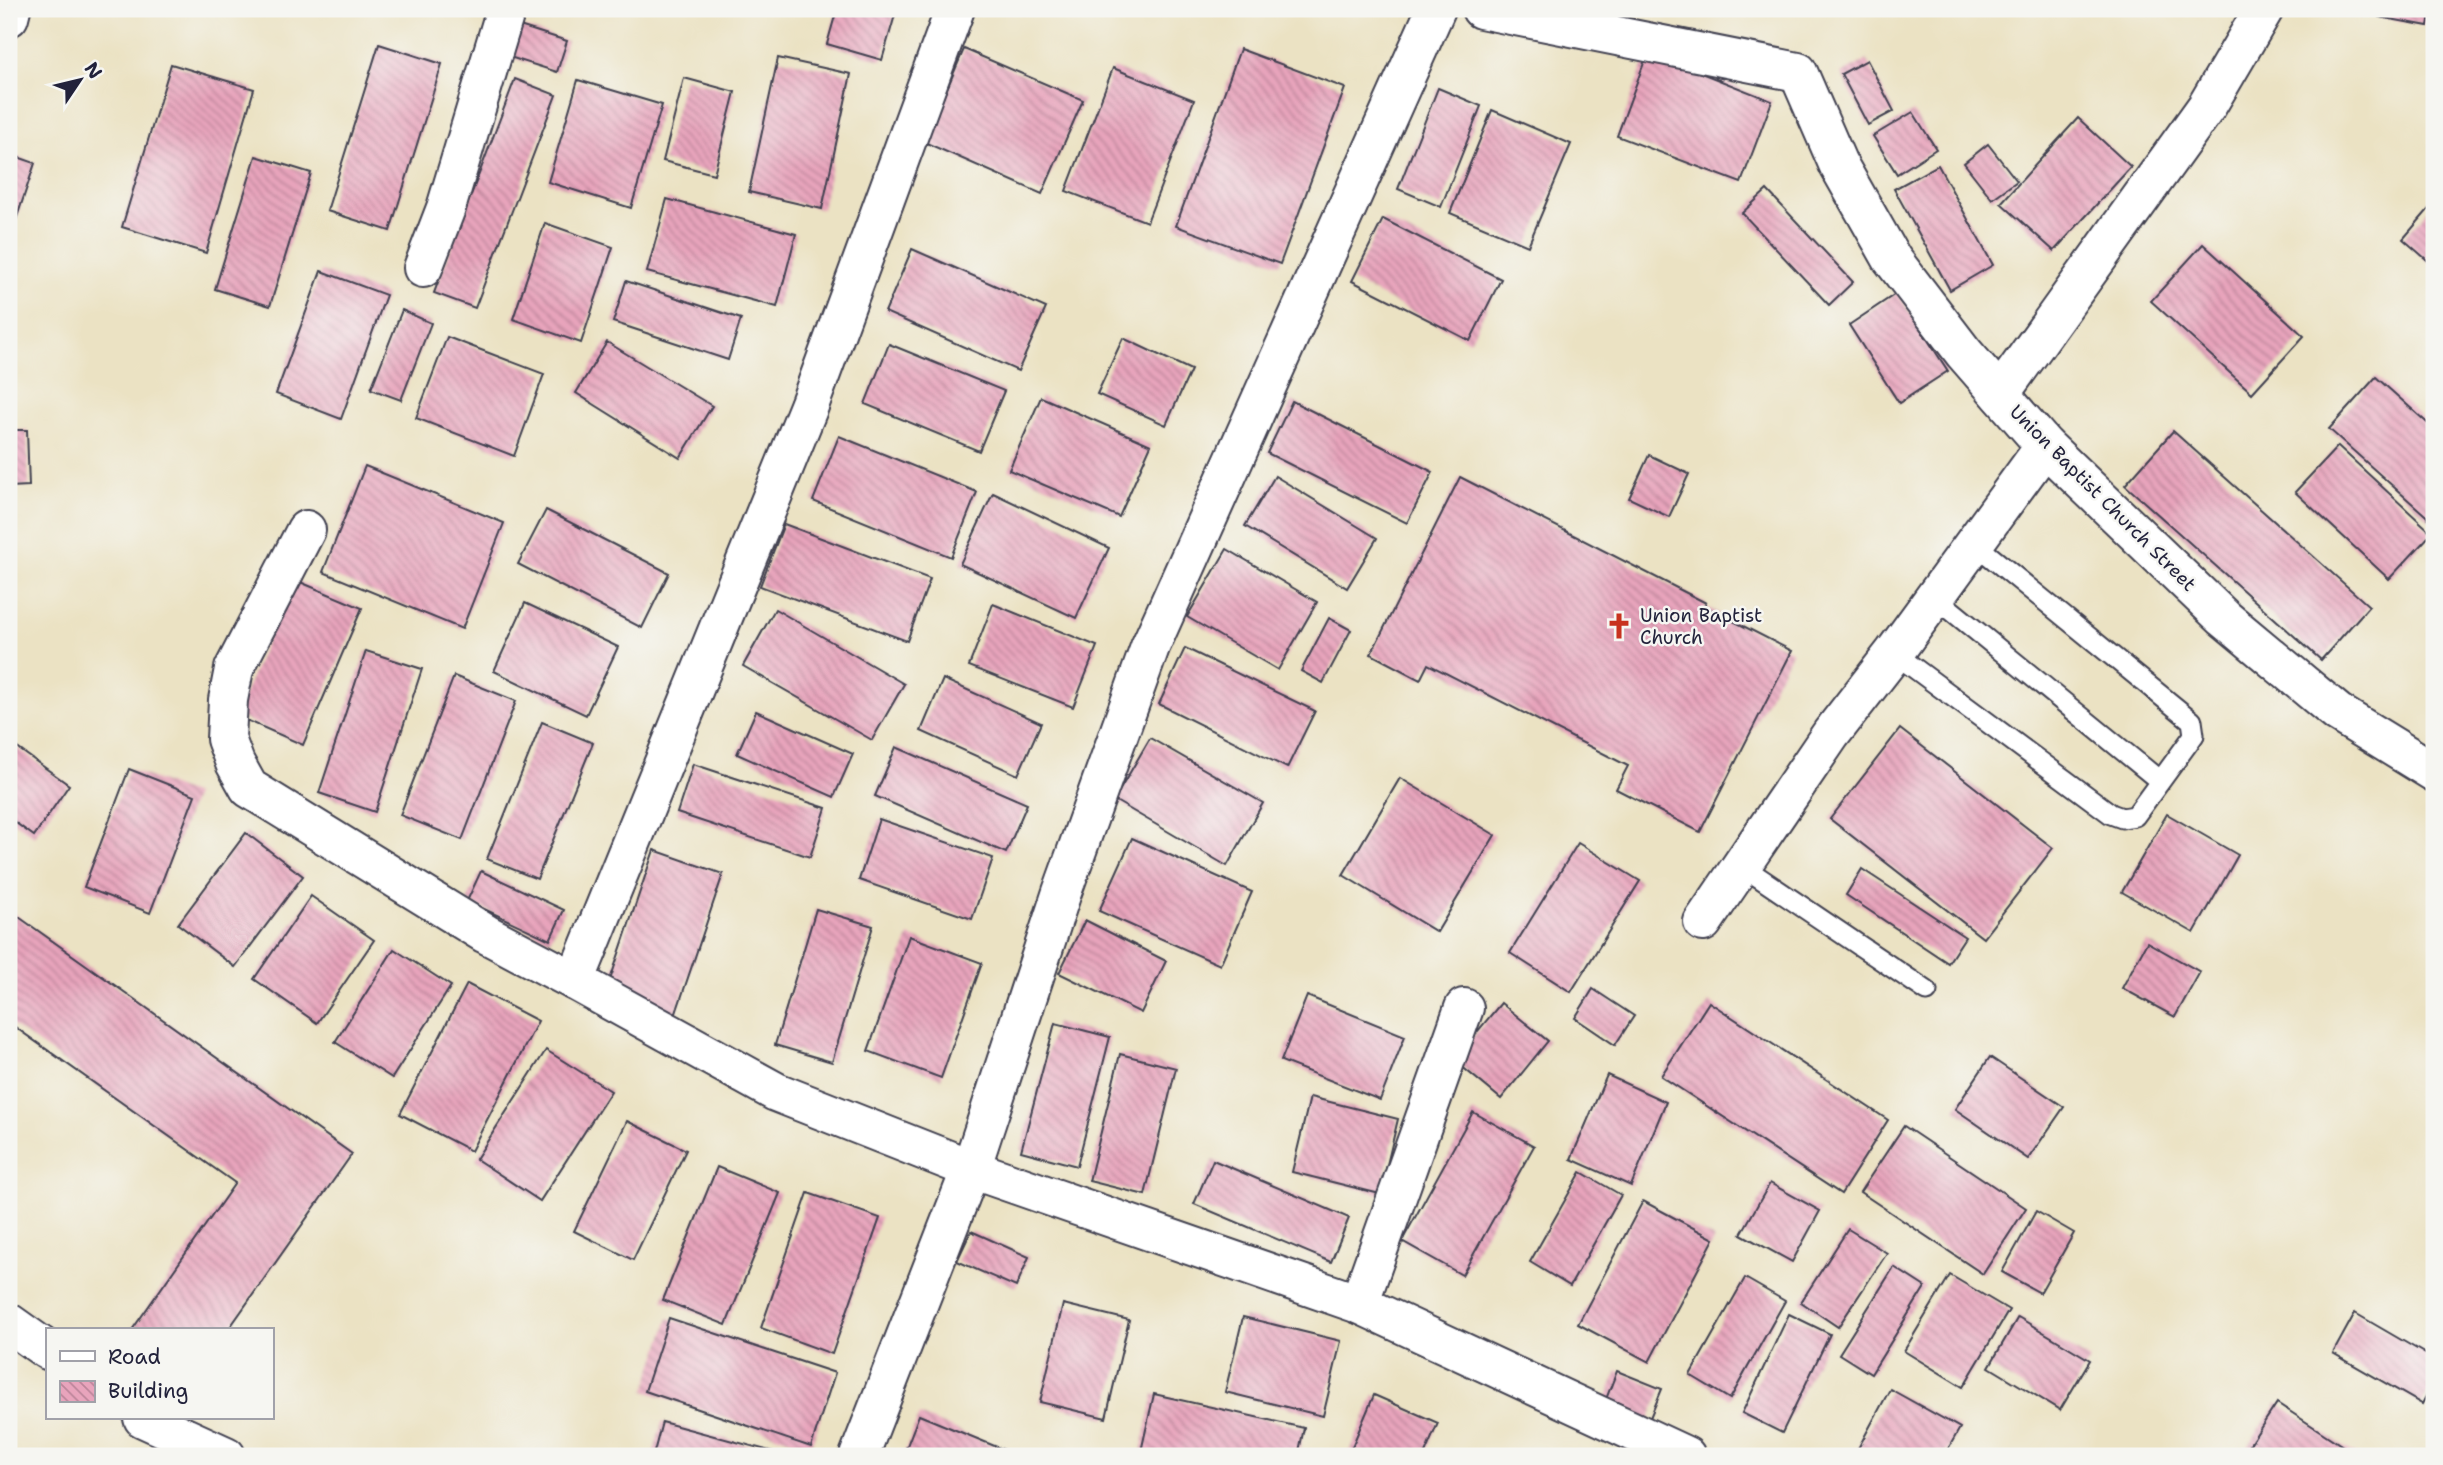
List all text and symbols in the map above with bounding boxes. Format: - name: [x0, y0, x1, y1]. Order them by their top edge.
- north arrow: [46, 46, 116, 116]
- text: N: [79, 57, 108, 84]
- street label: Union Baptist Church Street: [2004, 399, 2202, 597]
- place label: Union Baptist Church: [1640, 603, 1762, 650]
- church icon: Union Baptist Church: [1604, 611, 1634, 641]
- legend: [46, 1328, 273, 1420]
- text: Road: [108, 1343, 161, 1371]
- text: Building: [108, 1377, 188, 1405]

